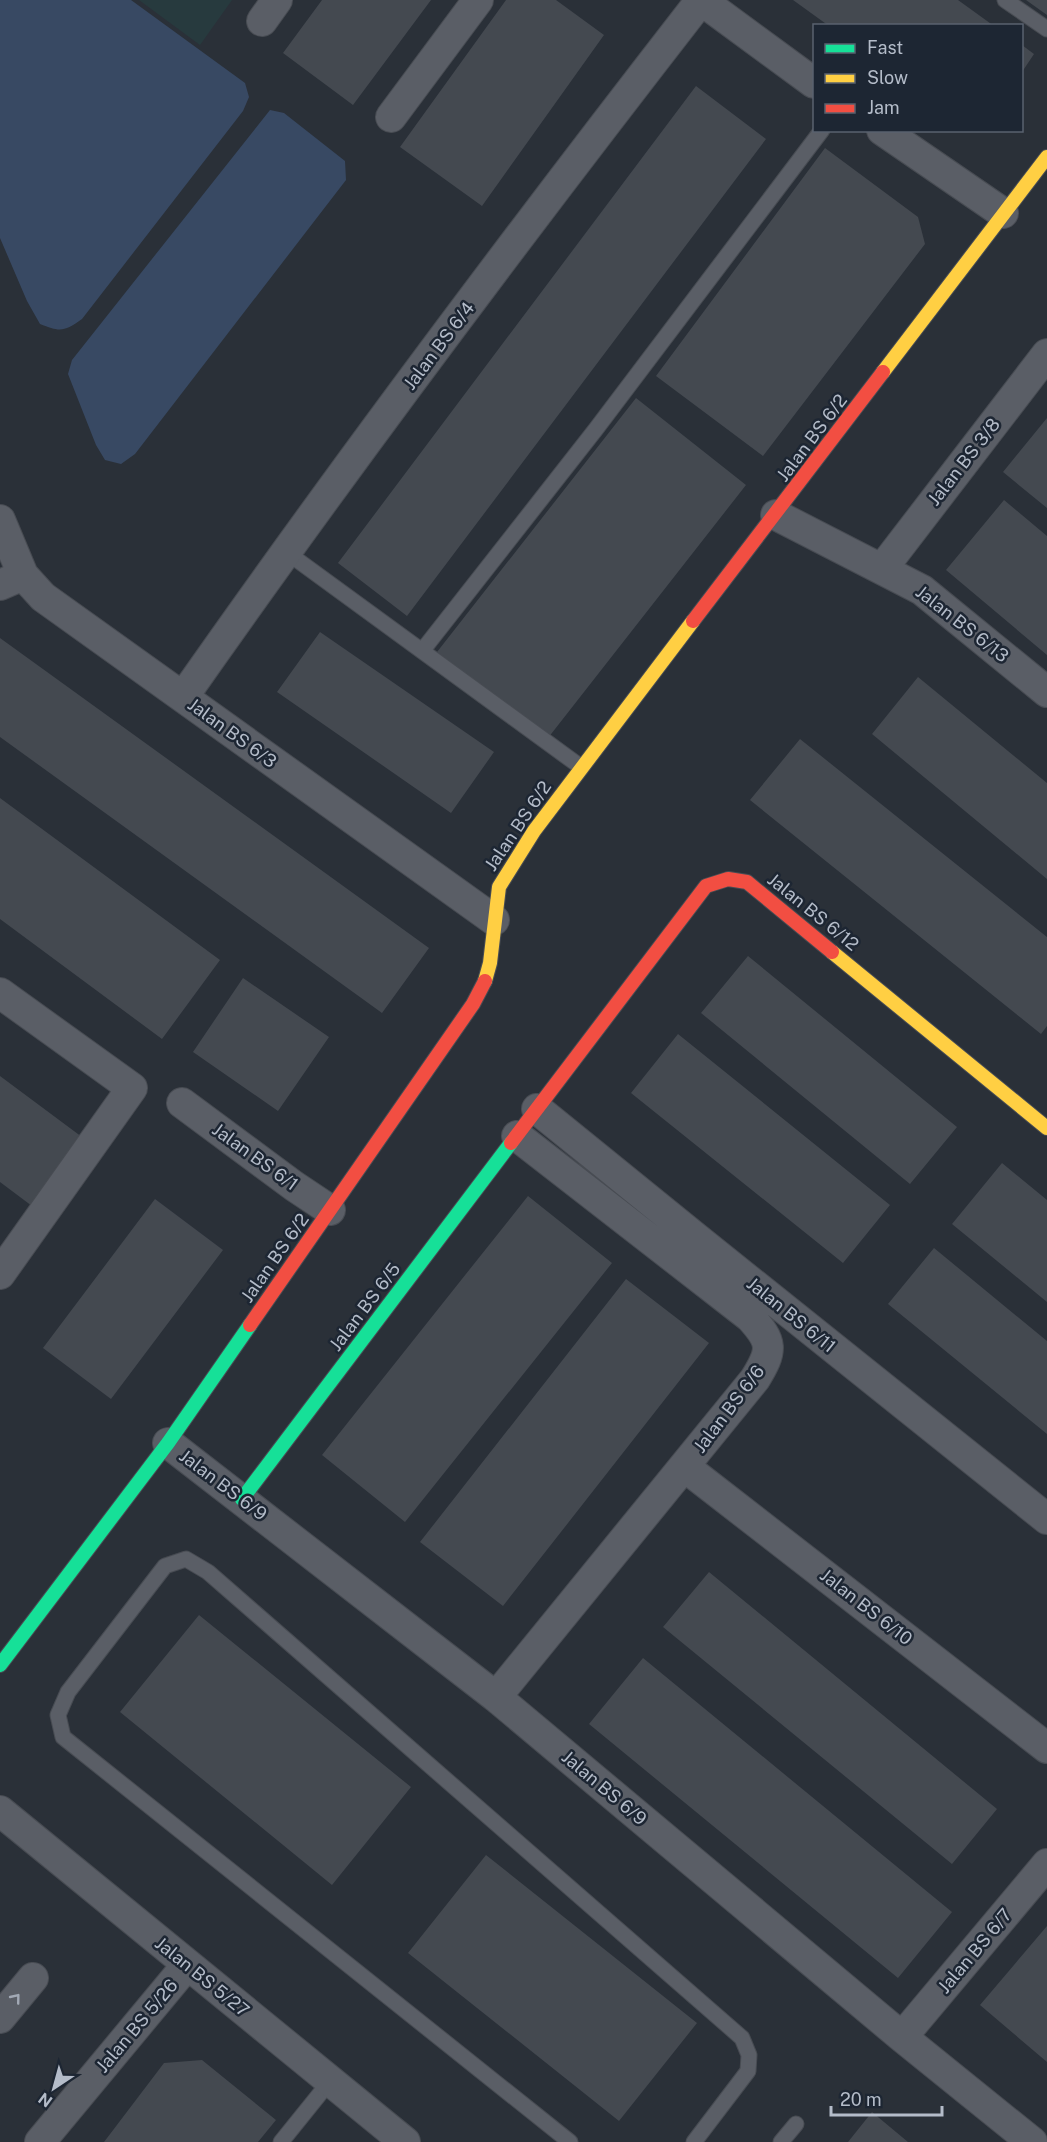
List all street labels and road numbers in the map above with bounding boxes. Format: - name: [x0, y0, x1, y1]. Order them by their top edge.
- street label: Jalan BS 6/4: [399, 298, 478, 394]
- street label: Jalan BS 6/2: [772, 390, 851, 485]
- street label: Jalan BS 3/8: [923, 414, 1004, 509]
- street label: Jalan BS 6/13: [912, 581, 1013, 666]
- street label: Jalan BS 6/3: [184, 693, 281, 772]
- street label: Jalan BS 6/2: [480, 777, 555, 875]
- street label: Jalan BS 6/12: [764, 868, 863, 955]
- street label: Jalan BS 6/1: [208, 1119, 302, 1195]
- street label: Jalan BS 6/2: [236, 1209, 313, 1306]
- street label: Jalan BS 6/5: [325, 1259, 404, 1355]
- street label: Jalan BS 6/11: [743, 1273, 840, 1357]
- street label: Jalan BS 6/6: [689, 1361, 768, 1457]
- street label: Jalan BS 6/9: [175, 1445, 271, 1524]
- street label: Jalan BS 6/10: [816, 1564, 917, 1649]
- street label: Jalan BS 6/9: [558, 1746, 651, 1829]
- street label: Jalan BS 6/7: [933, 1904, 1016, 1997]
- street label: Jalan BS 5/27: [151, 1932, 254, 2021]
- street label: Jalan BS 5/26: [91, 1975, 182, 2077]

